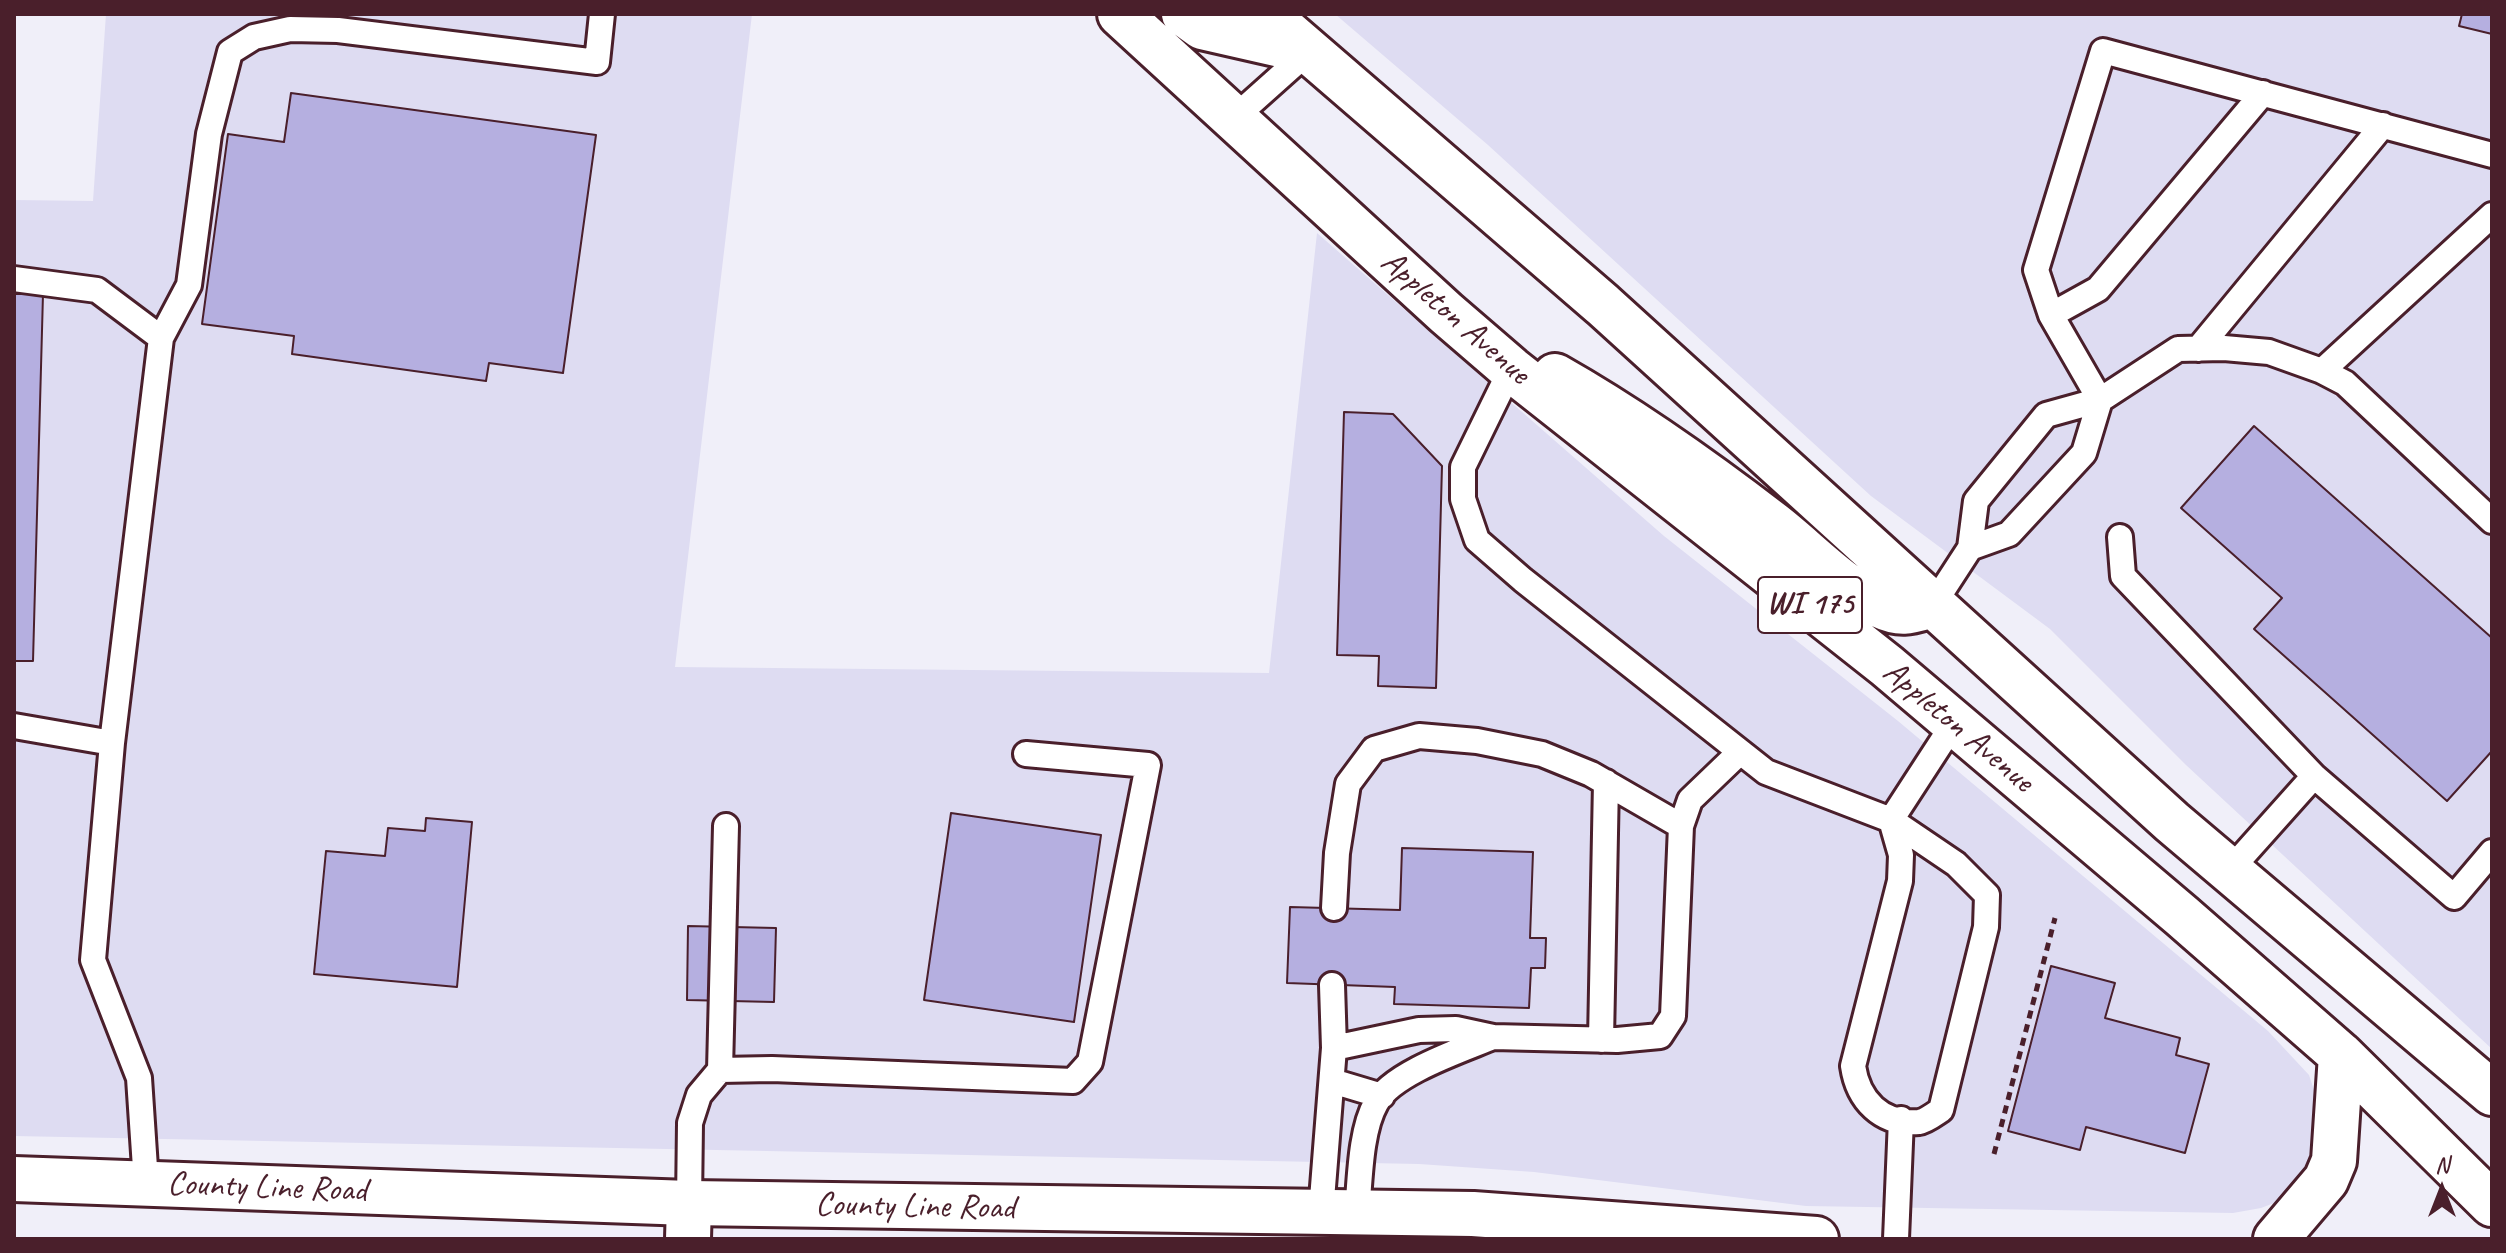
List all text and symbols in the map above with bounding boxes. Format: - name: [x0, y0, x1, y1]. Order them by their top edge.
- street label: Appleton Avenue: [1372, 242, 1538, 394]
- road number: WI 175: [1758, 577, 1862, 633]
- street label: Appleton Avenue: [1874, 652, 2042, 802]
- north arrow: [2402, 1149, 2482, 1229]
- text: N: [2435, 1151, 2449, 1179]
- street label: County Line Road: [167, 1164, 367, 1212]
- street label: County Line Road: [815, 1185, 1015, 1229]

